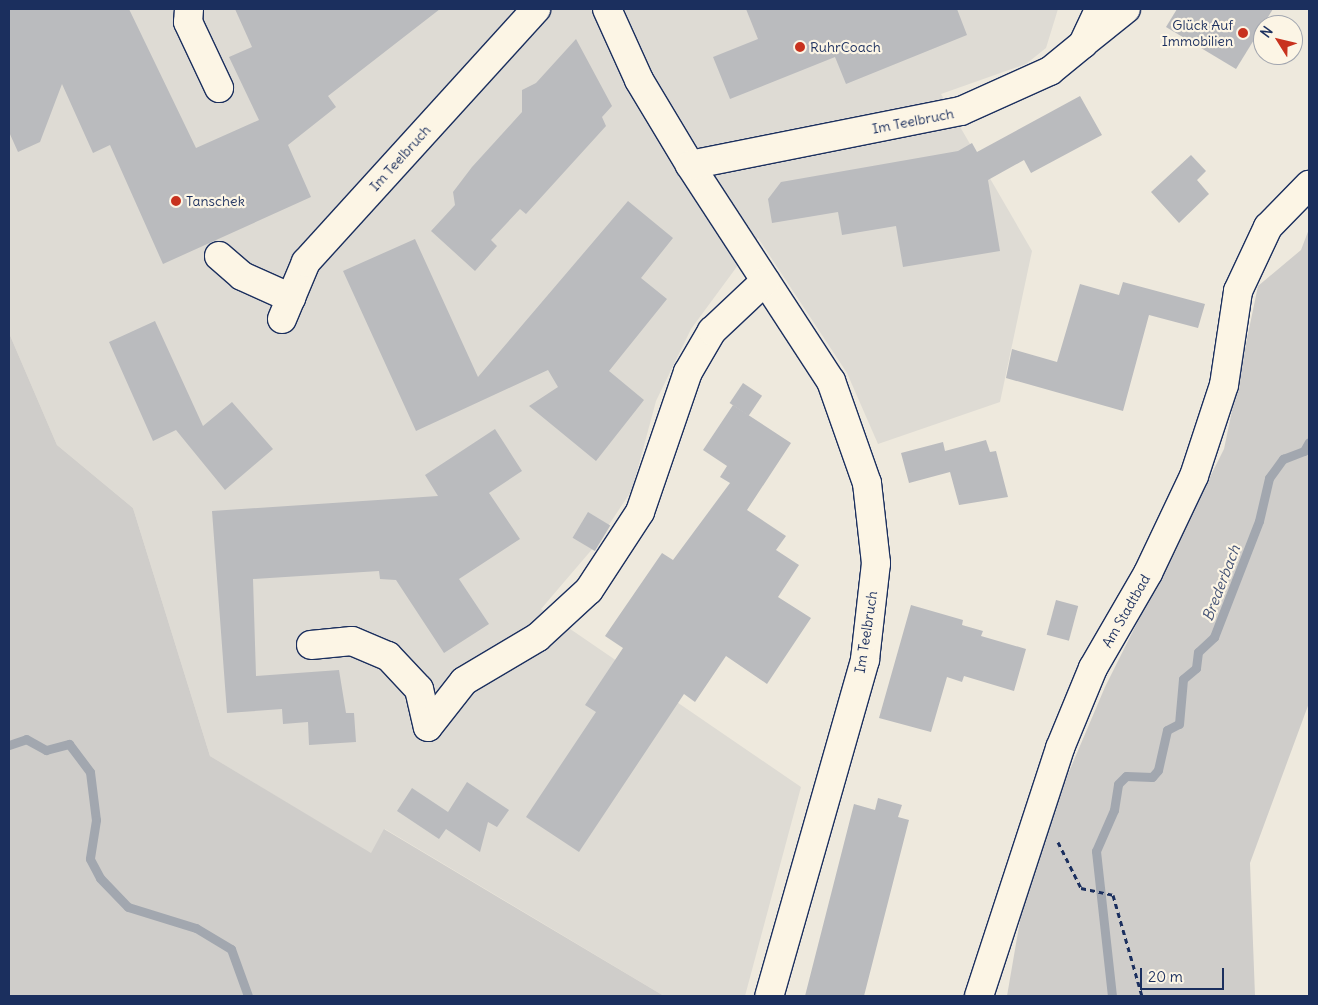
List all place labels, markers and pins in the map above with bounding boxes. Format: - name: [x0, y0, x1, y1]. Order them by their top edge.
- place label: Glück Auf Immobilien: [1162, 17, 1233, 49]
- marker: Glück Auf Immobilien: [1237, 27, 1249, 39]
- place label: RuhrCoach: [810, 39, 881, 55]
- marker: RuhrCoach: [794, 41, 806, 53]
- place label: Tanschek: [186, 193, 245, 209]
- marker: Tanschek: [170, 195, 182, 207]

